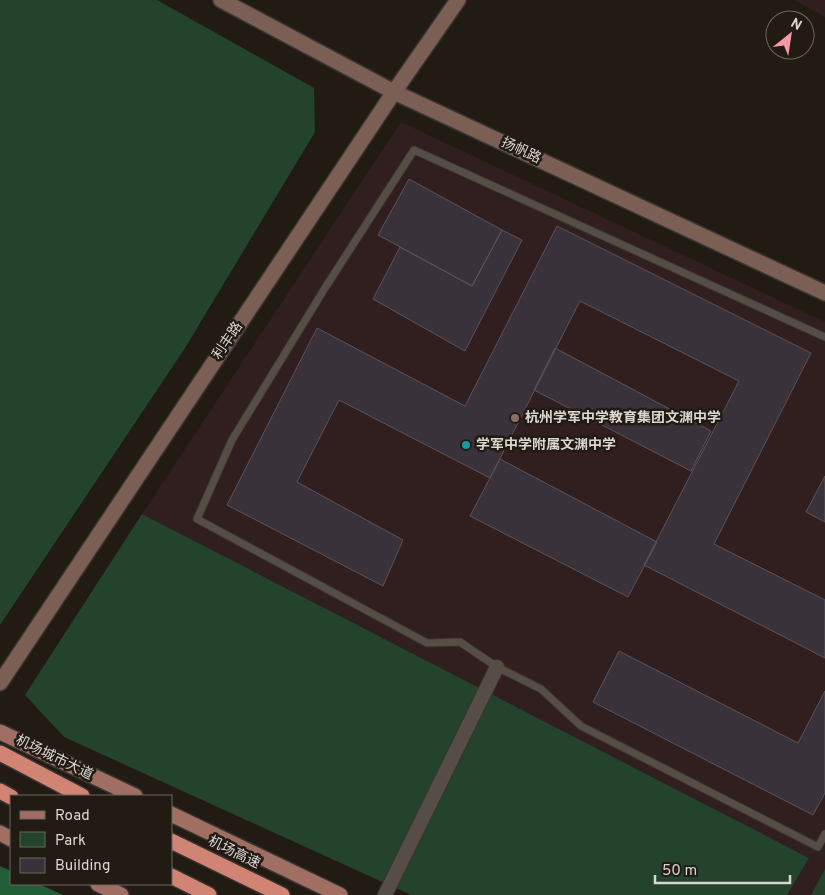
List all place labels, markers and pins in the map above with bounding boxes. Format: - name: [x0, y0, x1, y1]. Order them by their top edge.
- place label: 杭州学军中学教育集团文渊中学: [525, 409, 721, 427]
- marker: 杭州学军中学教育集团文渊中学: [509, 412, 521, 424]
- place label: 学军中学附属文渊中学: [476, 436, 616, 454]
- marker: 学军中学附属文渊中学: [460, 439, 472, 451]

